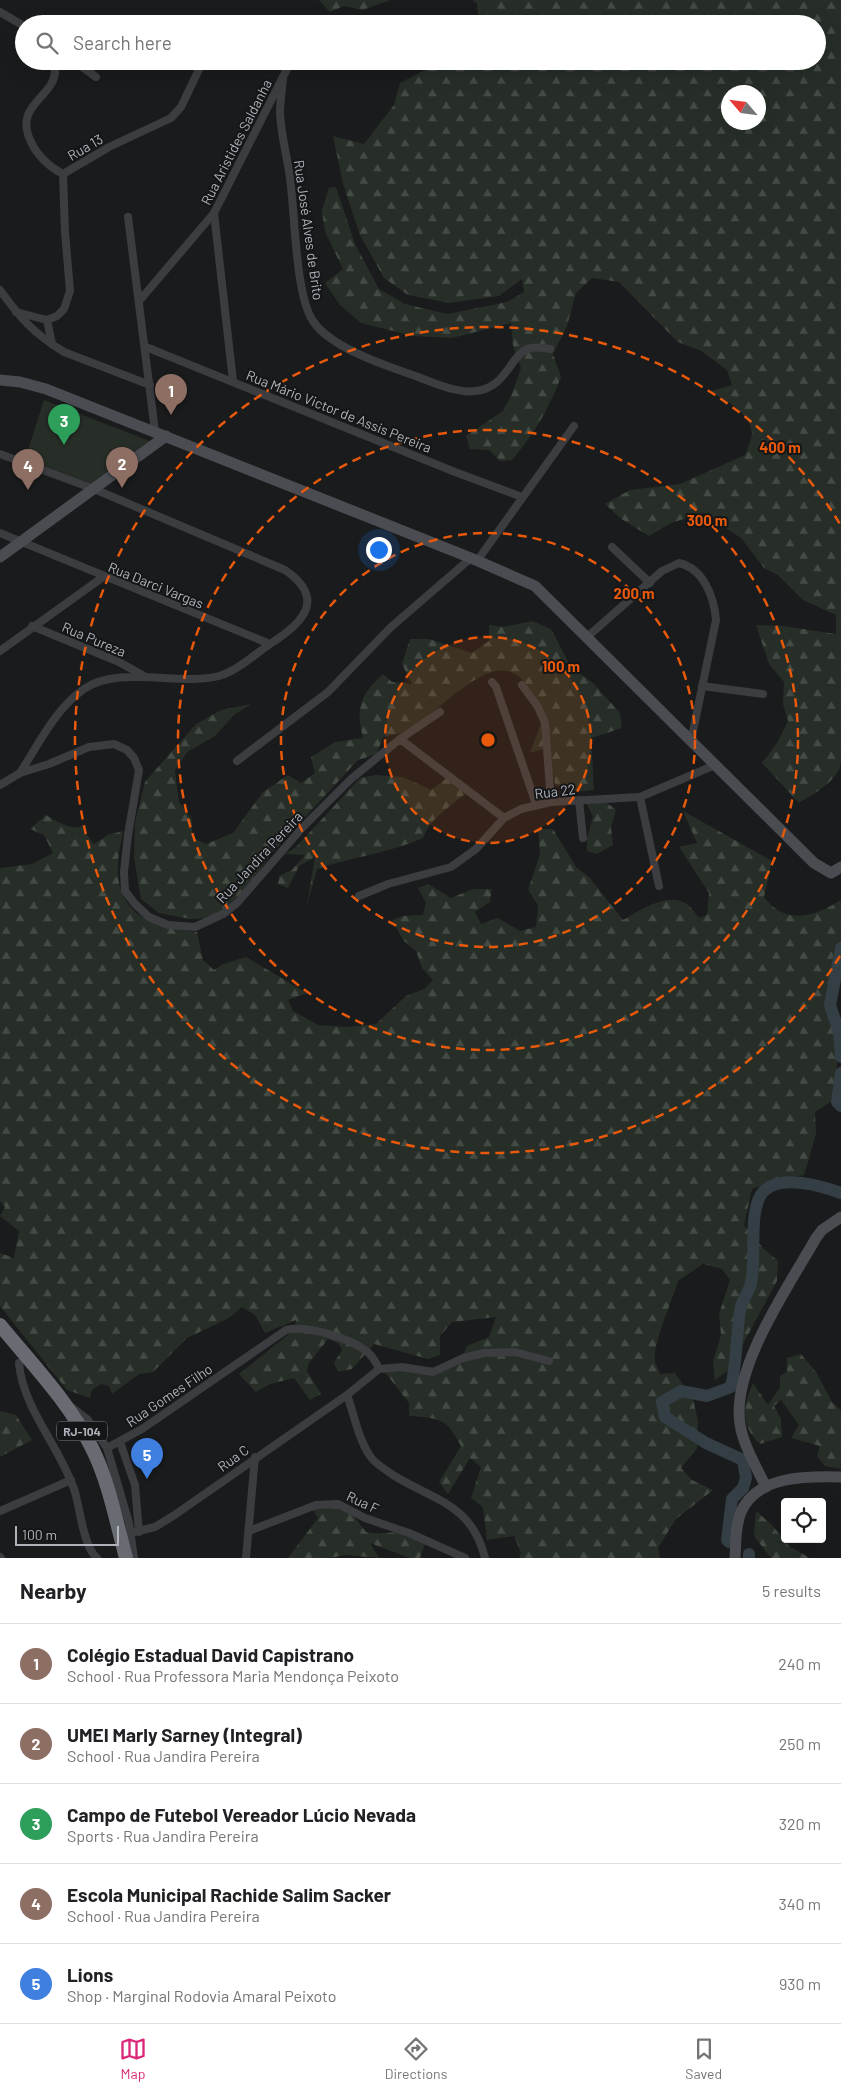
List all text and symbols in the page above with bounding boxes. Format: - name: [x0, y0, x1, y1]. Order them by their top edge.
- search box: [15, 15, 826, 70]
- icon: search: [33, 29, 61, 57]
- text: Search here: [73, 31, 172, 54]
- street label: Rua Aristides Saldanha: [197, 76, 275, 208]
- north arrow: [721, 85, 766, 130]
- street label: Rua 13: [64, 130, 106, 164]
- street label: Rua José Alves de Brito: [291, 159, 327, 301]
- street label: Rua Mário Victor de Assis Pereira: [244, 366, 434, 456]
- pin: 1: [155, 374, 187, 415]
- pin: 3: [48, 404, 80, 445]
- text: 400 m: [759, 438, 801, 456]
- pin: 2: [106, 447, 138, 488]
- pin: 4: [12, 449, 44, 490]
- text: 300 m: [687, 511, 727, 529]
- your location: [366, 537, 392, 563]
- street label: Rua Darci Vargas: [106, 558, 206, 612]
- text: 200 m: [613, 584, 655, 602]
- street label: Rua Pureza: [60, 618, 128, 660]
- text: 100 m: [542, 657, 580, 675]
- centre of rings: [479, 731, 497, 749]
- street label: Rua 22: [534, 780, 576, 802]
- street label: Rua Jandira Pereira: [212, 808, 306, 906]
- street label: Rua Gomes Filho: [123, 1360, 215, 1430]
- road number: RJ-104: [57, 1422, 107, 1440]
- pin: 5: [131, 1438, 163, 1479]
- street label: Rua C: [214, 1441, 252, 1475]
- street label: Rua F: [344, 1487, 382, 1517]
- map controls: [781, 1498, 826, 1543]
- button: locate: [781, 1498, 826, 1543]
- scale bar: [15, 1523, 119, 1546]
- text: 100 m: [22, 1526, 57, 1543]
- text: Nearby: [20, 1578, 86, 1603]
- text: 5 results: [762, 1581, 821, 1600]
- text: Colégio Estadual David Capistrano: [67, 1643, 354, 1666]
- text: 1: [33, 1654, 39, 1673]
- text: 240 m: [778, 1654, 821, 1673]
- text: School · Rua Professora Maria Mendonça Peixoto: [67, 1666, 399, 1685]
- text: UMEI Marly Sarney (Integral): [67, 1723, 302, 1746]
- text: 2: [32, 1734, 40, 1753]
- text: 250 m: [779, 1734, 821, 1753]
- text: School · Rua Jandira Pereira: [67, 1746, 260, 1765]
- text: Campo de Futebol Vereador Lúcio Nevada: [67, 1803, 416, 1826]
- text: 3: [32, 1814, 40, 1833]
- text: 320 m: [779, 1814, 821, 1833]
- text: Sports · Rua Jandira Pereira: [67, 1826, 259, 1845]
- text: Escola Municipal Rachide Salim Sacker: [67, 1883, 391, 1906]
- text: 4: [31, 1894, 41, 1913]
- text: 340 m: [778, 1894, 821, 1913]
- text: School · Rua Jandira Pereira: [67, 1906, 260, 1925]
- text: Lions: [67, 1963, 113, 1986]
- text: 5: [32, 1974, 40, 1993]
- text: 930 m: [779, 1974, 821, 1993]
- text: Shop · Marginal Rodovia Amaral Peixoto: [67, 1986, 336, 2005]
- tab: Map: [119, 2035, 147, 2082]
- tab: Directions: [385, 2035, 447, 2082]
- tab: Saved: [685, 2035, 722, 2082]

